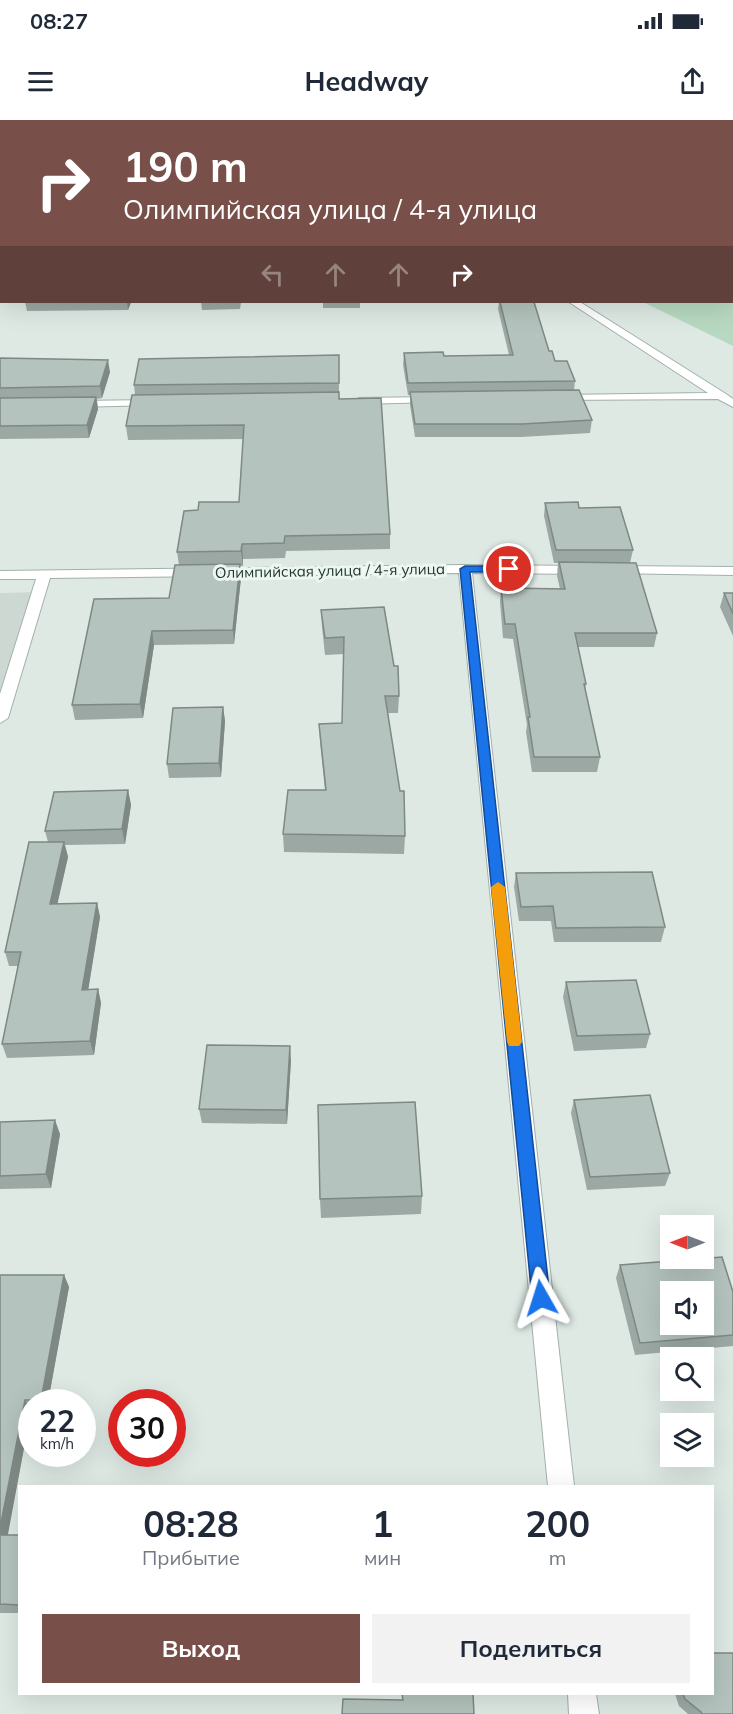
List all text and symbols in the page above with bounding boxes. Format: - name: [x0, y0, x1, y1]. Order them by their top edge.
- text: 08:27: [30, 7, 88, 35]
- text: Headway: [304, 64, 429, 98]
- icon: menu: [24, 65, 57, 98]
- icon: share: [676, 65, 709, 98]
- text: 190 m: [123, 140, 248, 193]
- icon: right: [24, 144, 102, 222]
- text: Олимпийская улица / 4-я улица: [123, 192, 537, 226]
- icon: left: [256, 258, 289, 291]
- icon: ahead: [319, 258, 352, 291]
- icon: ahead: [382, 258, 415, 291]
- icon: right: [445, 258, 478, 291]
- pin: [483, 543, 534, 594]
- icon: arrive: [492, 552, 525, 585]
- street label: Олимпийская улица / 4-я улица: [215, 559, 445, 582]
- north arrow: [660, 1215, 714, 1269]
- map controls: [660, 1215, 714, 1467]
- position arrow: [509, 1266, 573, 1330]
- button: sound: [660, 1281, 714, 1335]
- button: search: [660, 1347, 714, 1401]
- speed limit sign: 30: [108, 1389, 186, 1467]
- text: 22: [39, 1402, 75, 1440]
- button: layers: [660, 1413, 714, 1467]
- text: km/h: [40, 1434, 74, 1453]
- text: 08:28: [143, 1501, 239, 1546]
- text: 1: [372, 1501, 393, 1546]
- text: 200: [525, 1501, 590, 1546]
- text: Прибытие: [142, 1545, 240, 1570]
- text: мин: [364, 1545, 401, 1570]
- text: m: [549, 1545, 566, 1570]
- button: Выход: [42, 1614, 360, 1683]
- button: Поделиться: [372, 1614, 690, 1683]

